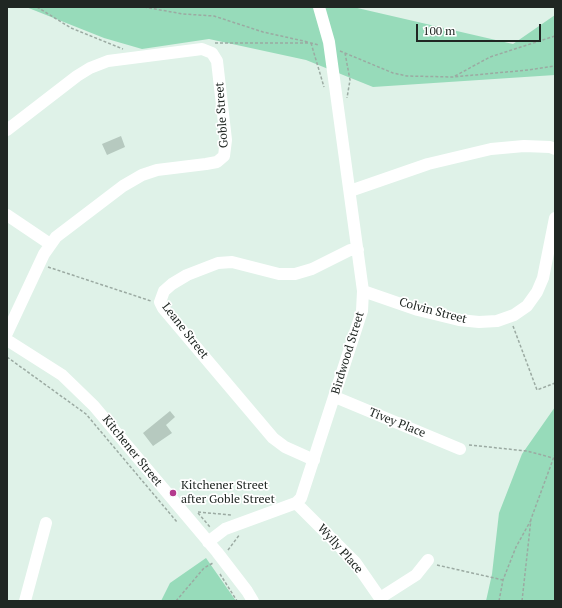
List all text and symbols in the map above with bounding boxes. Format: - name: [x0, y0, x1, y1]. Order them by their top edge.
- scale bar: [418, 16, 543, 42]
- text: 100 m: [423, 23, 455, 38]
- street label: Goble Street: [213, 82, 231, 148]
- street label: Colvin Street: [398, 295, 468, 327]
- street label: Leane Street: [159, 300, 211, 362]
- street label: Birdwood Street: [329, 310, 367, 396]
- street label: Tivey Place: [367, 405, 427, 441]
- street label: Kitchener Street: [99, 413, 165, 489]
- place label: Kitchener Street after Goble Street: [181, 479, 275, 507]
- marker: Kitchener Street after Goble Street: [168, 488, 178, 498]
- street label: Wylly Place: [314, 521, 366, 577]

